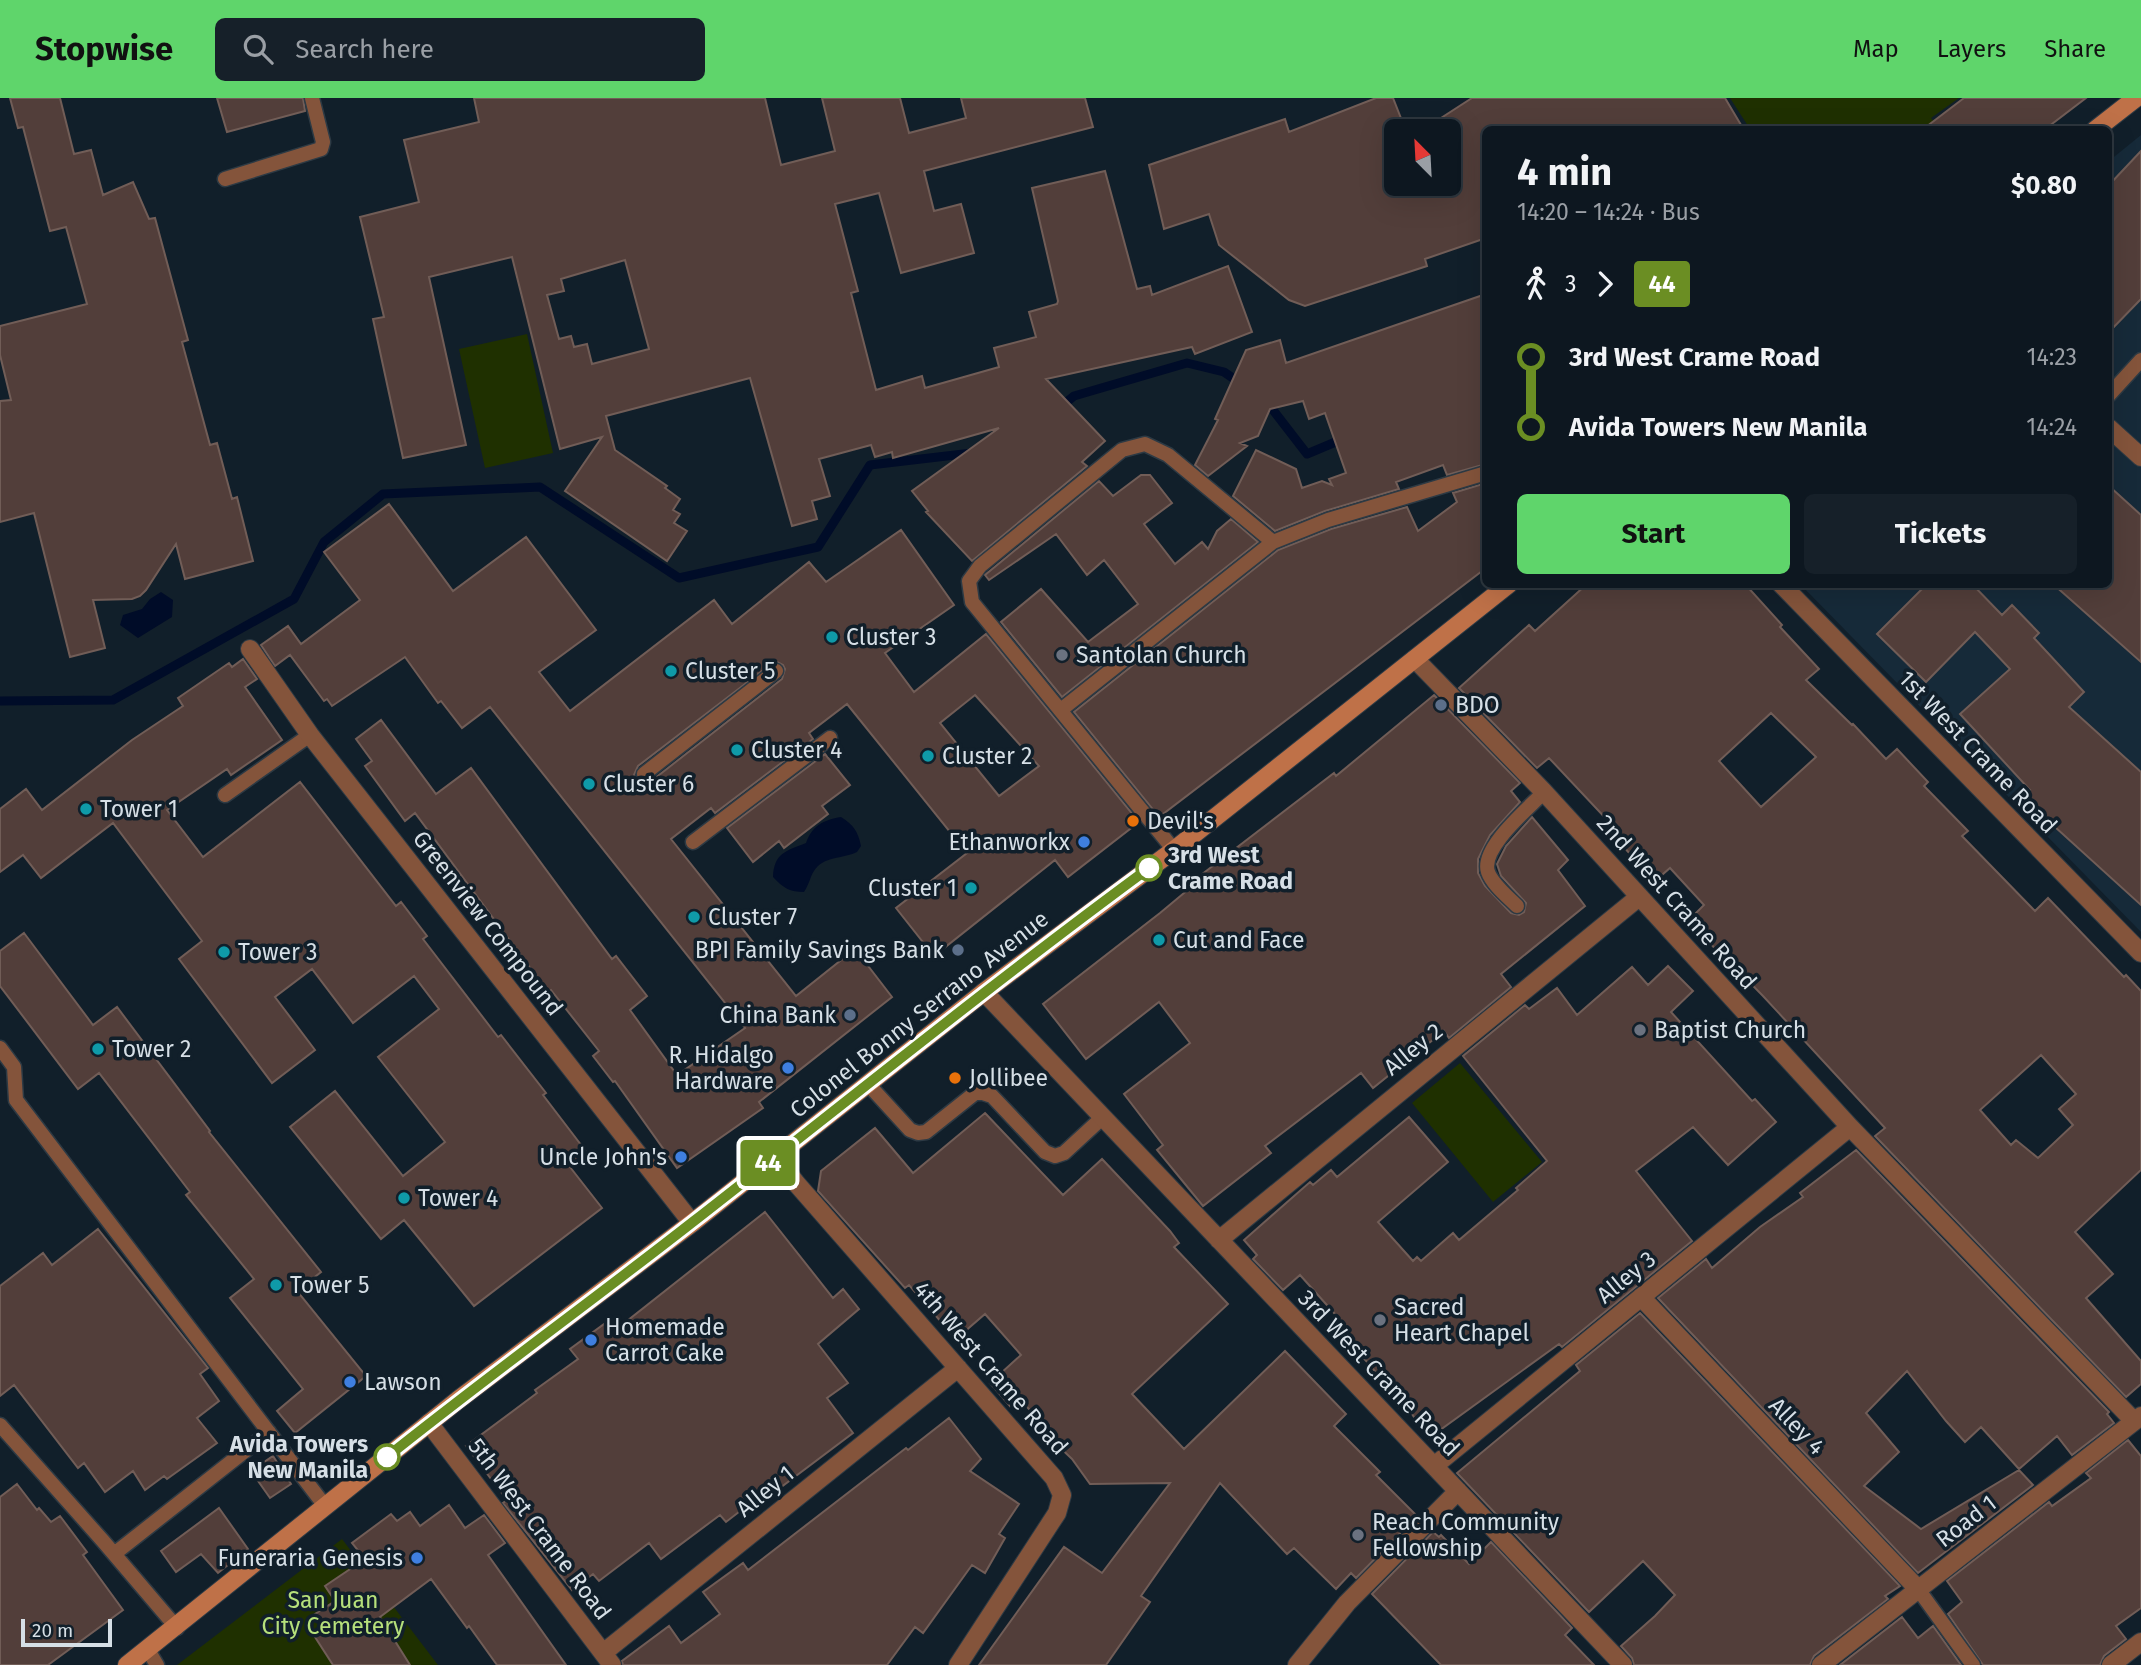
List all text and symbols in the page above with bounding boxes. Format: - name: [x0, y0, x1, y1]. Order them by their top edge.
- search box: [215, 18, 705, 81]
- text: Stopwise: [35, 29, 173, 69]
- icon: search: [239, 30, 277, 68]
- text: Search here: [295, 34, 434, 65]
- text: Map: [1853, 35, 1899, 63]
- text: Layers: [1937, 35, 2006, 63]
- text: Share: [2044, 35, 2106, 63]
- north arrow: [1384, 119, 1461, 196]
- map controls: [1384, 119, 1461, 196]
- text: 4 min: [1517, 149, 1612, 195]
- text: $0.80: [2011, 170, 2077, 201]
- text: 14:20 – 14:24 · Bus: [1517, 198, 1700, 226]
- icon: walk: [1517, 265, 1555, 303]
- icon: forward: [1586, 265, 1624, 303]
- text: 3: [1565, 270, 1576, 298]
- text: 44: [1648, 270, 1676, 298]
- text: 3rd West Crame Road: [1569, 342, 1820, 373]
- text: 14:23: [2027, 343, 2077, 371]
- text: Avida Towers New Manila: [1569, 412, 1868, 443]
- text: 14:24: [2026, 413, 2077, 441]
- button: Start: [1517, 494, 1790, 574]
- button: Tickets: [1804, 494, 2077, 574]
- place label: Cluster 3: [846, 623, 936, 651]
- marker: Cluster 3: [824, 629, 840, 645]
- place label: Santolan Church: [1076, 641, 1247, 669]
- marker: Santolan Church: [1054, 647, 1070, 663]
- place label: Cluster 5: [685, 657, 776, 685]
- marker: Cluster 5: [663, 663, 679, 679]
- street label: 1st West Crame Road: [1893, 665, 2063, 839]
- place label: BDO: [1455, 691, 1500, 719]
- marker: BDO: [1433, 697, 1449, 713]
- place label: Cluster 4: [751, 736, 842, 764]
- marker: Cluster 4: [729, 742, 745, 758]
- place label: Cluster 2: [942, 742, 1032, 770]
- marker: Cluster 2: [920, 748, 936, 764]
- place label: Cluster 6: [603, 770, 694, 798]
- marker: Cluster 6: [581, 776, 597, 792]
- place label: Tower 1: [100, 795, 178, 823]
- marker: Tower 1: [78, 801, 94, 817]
- place label: Devil's: [1147, 807, 1214, 835]
- street label: 2nd West Crame Road: [1591, 809, 1763, 995]
- marker: Devil's: [1125, 813, 1141, 829]
- street label: Greenview Compound: [407, 825, 569, 1021]
- place label: Ethanworkx: [949, 828, 1071, 856]
- marker: Ethanworkx: [1076, 834, 1092, 850]
- place label: 3rd West Crame Road: [1167, 841, 1293, 895]
- marker: 3rd West Crame Road: [1136, 855, 1162, 881]
- place label: Cluster 1: [868, 874, 957, 902]
- marker: Cluster 1: [963, 880, 979, 896]
- place label: Cluster 7: [708, 903, 797, 931]
- street label: Colonel Bonny Serrano Avenue: [784, 904, 1054, 1124]
- marker: Cluster 7: [686, 909, 702, 925]
- place label: Cut and Face: [1173, 926, 1305, 954]
- marker: Cut and Face: [1151, 932, 1167, 948]
- place label: BPI Family Savings Bank: [695, 936, 944, 964]
- place label: Tower 3: [238, 938, 318, 966]
- marker: BPI Family Savings Bank: [950, 942, 966, 958]
- marker: Tower 3: [216, 944, 232, 960]
- place label: China Bank: [720, 1001, 836, 1029]
- marker: China Bank: [842, 1007, 858, 1023]
- place label: Baptist Church: [1654, 1016, 1806, 1044]
- street label: Alley 2: [1378, 1017, 1448, 1081]
- marker: Baptist Church: [1632, 1022, 1648, 1038]
- place label: Tower 2: [112, 1035, 191, 1063]
- marker: Tower 2: [90, 1041, 106, 1057]
- place label: R. Hidalgo Hardware: [669, 1041, 774, 1095]
- marker: R. Hidalgo Hardware: [780, 1060, 796, 1076]
- place label: Jollibee: [969, 1064, 1048, 1092]
- marker: Jollibee: [947, 1070, 963, 1086]
- line badge: 44: [736, 1140, 800, 1186]
- place label: Uncle John's: [539, 1143, 667, 1171]
- marker: Uncle John's: [673, 1149, 689, 1165]
- text: 44: [754, 1149, 782, 1177]
- place label: Tower 4: [418, 1184, 498, 1212]
- marker: Tower 4: [396, 1190, 412, 1206]
- street label: Alley 3: [1591, 1245, 1661, 1309]
- place label: Tower 5: [290, 1271, 370, 1299]
- street label: 4th West Crame Road: [908, 1275, 1074, 1461]
- marker: Tower 5: [268, 1277, 284, 1293]
- street label: 3rd West Crame Road: [1292, 1284, 1466, 1462]
- place label: Sacred Heart Chapel: [1394, 1293, 1530, 1347]
- marker: Sacred Heart Chapel: [1372, 1312, 1388, 1328]
- place label: Homemade Carrot Cake: [605, 1313, 725, 1367]
- marker: Homemade Carrot Cake: [583, 1332, 599, 1348]
- place label: Lawson: [364, 1368, 442, 1396]
- marker: Lawson: [342, 1374, 358, 1390]
- street label: Alley 4: [1763, 1392, 1831, 1460]
- place label: Avida Towers New Manila: [229, 1430, 368, 1484]
- street label: 5th West Crame Road: [463, 1433, 617, 1625]
- marker: Avida Towers New Manila: [374, 1444, 400, 1470]
- street label: Alley 1: [730, 1459, 800, 1523]
- street label: Road 1: [1930, 1489, 2002, 1553]
- place label: Reach Community Fellowship: [1372, 1508, 1560, 1562]
- marker: Reach Community Fellowship: [1350, 1527, 1366, 1543]
- place label: Funeraria Genesis: [218, 1544, 403, 1572]
- marker: Funeraria Genesis: [409, 1550, 425, 1566]
- park label: San Juan City Cemetery: [262, 1586, 405, 1640]
- scale bar: [21, 1616, 112, 1648]
- text: 20 m: [32, 1619, 73, 1642]

